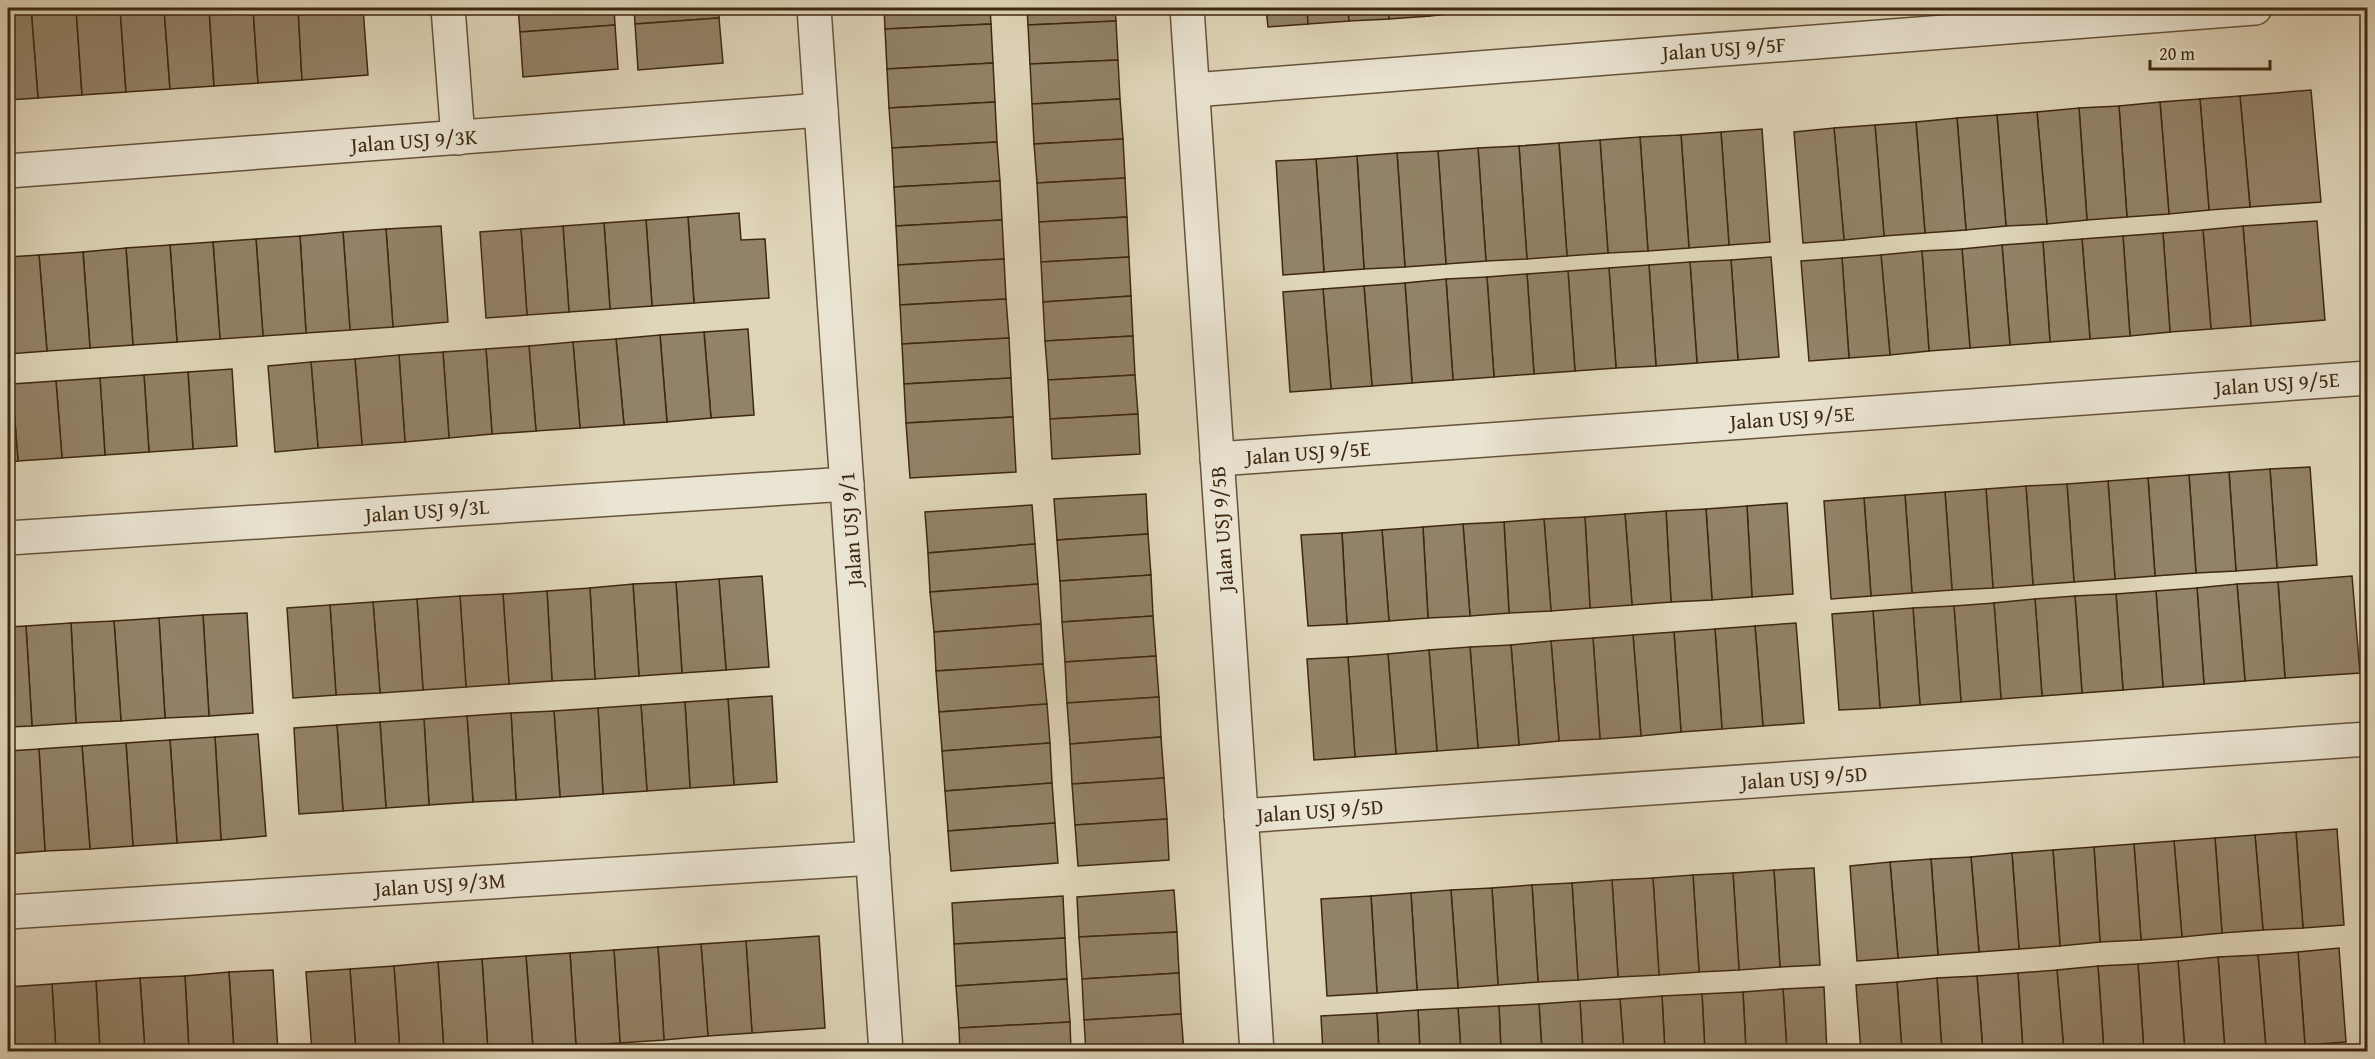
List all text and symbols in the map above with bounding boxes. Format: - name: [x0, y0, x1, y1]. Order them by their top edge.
- street label: Jalan USJ 9/5F: [1658, 29, 1787, 69]
- scale bar: [2150, 33, 2270, 71]
- text: 20 m: [2159, 40, 2195, 67]
- street label: Jalan USJ 9/3K: [347, 121, 479, 161]
- street label: Jalan USJ 9/5E: [2211, 364, 2341, 404]
- street label: Jalan USJ 9/5E: [1726, 398, 1856, 438]
- street label: Jalan USJ 9/5E: [1242, 433, 1372, 473]
- street label: Jalan USJ 9/5B: [1202, 465, 1242, 596]
- street label: Jalan USJ 9/1: [831, 471, 870, 590]
- street label: Jalan USJ 9/3L: [361, 491, 490, 531]
- street label: Jalan USJ 9/5D: [1737, 758, 1868, 798]
- street label: Jalan USJ 9/5D: [1253, 791, 1384, 831]
- street label: Jalan USJ 9/3M: [370, 864, 507, 905]

